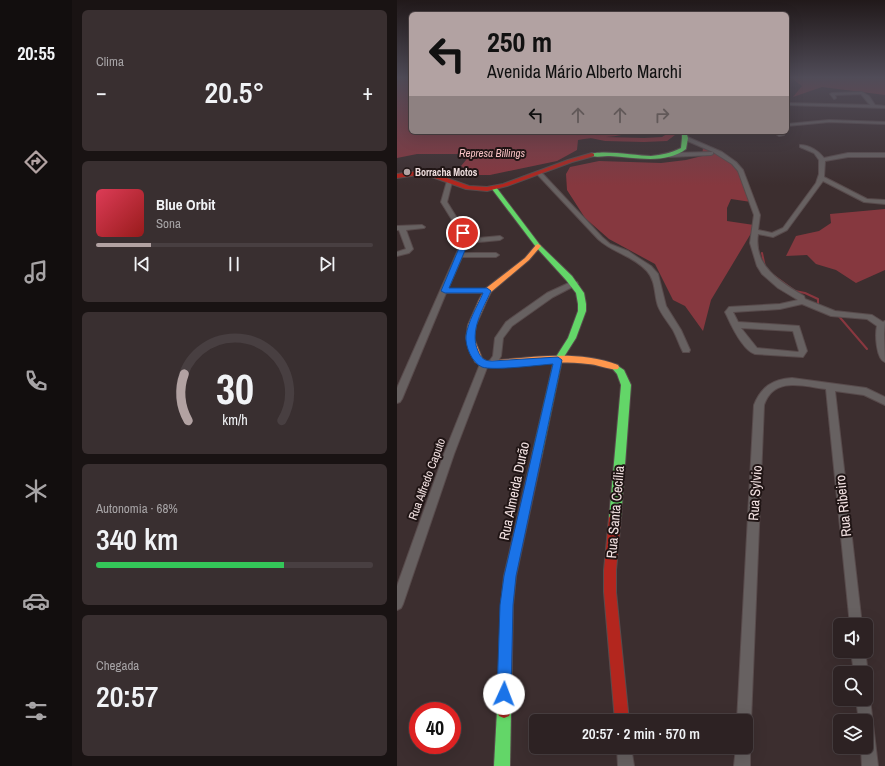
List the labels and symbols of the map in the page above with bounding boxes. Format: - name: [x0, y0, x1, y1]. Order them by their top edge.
- water label: Represa Billings: [459, 146, 526, 160]
- place label: Borracha Motos: [415, 166, 478, 179]
- marker: Borracha Motos: [402, 167, 412, 177]
- pin: [446, 216, 480, 250]
- street label: Rua Alfredo Caputo: [405, 436, 449, 522]
- street label: Rua Almeida Durão: [495, 440, 533, 542]
- street label: Rua Santa Cecília: [602, 464, 628, 559]
- street label: Rua Sylvio: [744, 465, 766, 521]
- street label: Rua Ribeiro: [831, 474, 855, 538]
- position arrow: [483, 673, 525, 715]
- speed limit sign: 40: [409, 702, 461, 754]

